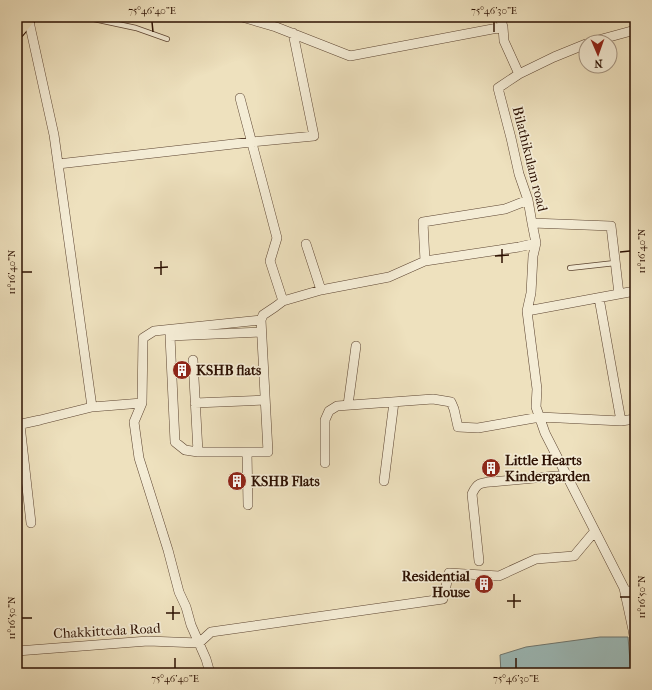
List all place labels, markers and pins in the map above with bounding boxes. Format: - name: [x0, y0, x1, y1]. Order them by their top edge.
- building icon: KSHB flats: [171, 359, 193, 381]
- place label: KSHB flats: [196, 362, 262, 379]
- place label: Little Hearts Kindergarden: [505, 452, 591, 485]
- building icon: Little Hearts Kindergarden: [480, 457, 502, 479]
- building icon: KSHB Flats: [226, 470, 248, 492]
- place label: KSHB Flats: [251, 473, 320, 490]
- place label: Residential House: [402, 568, 470, 601]
- building icon: Residential House: [473, 573, 495, 595]

